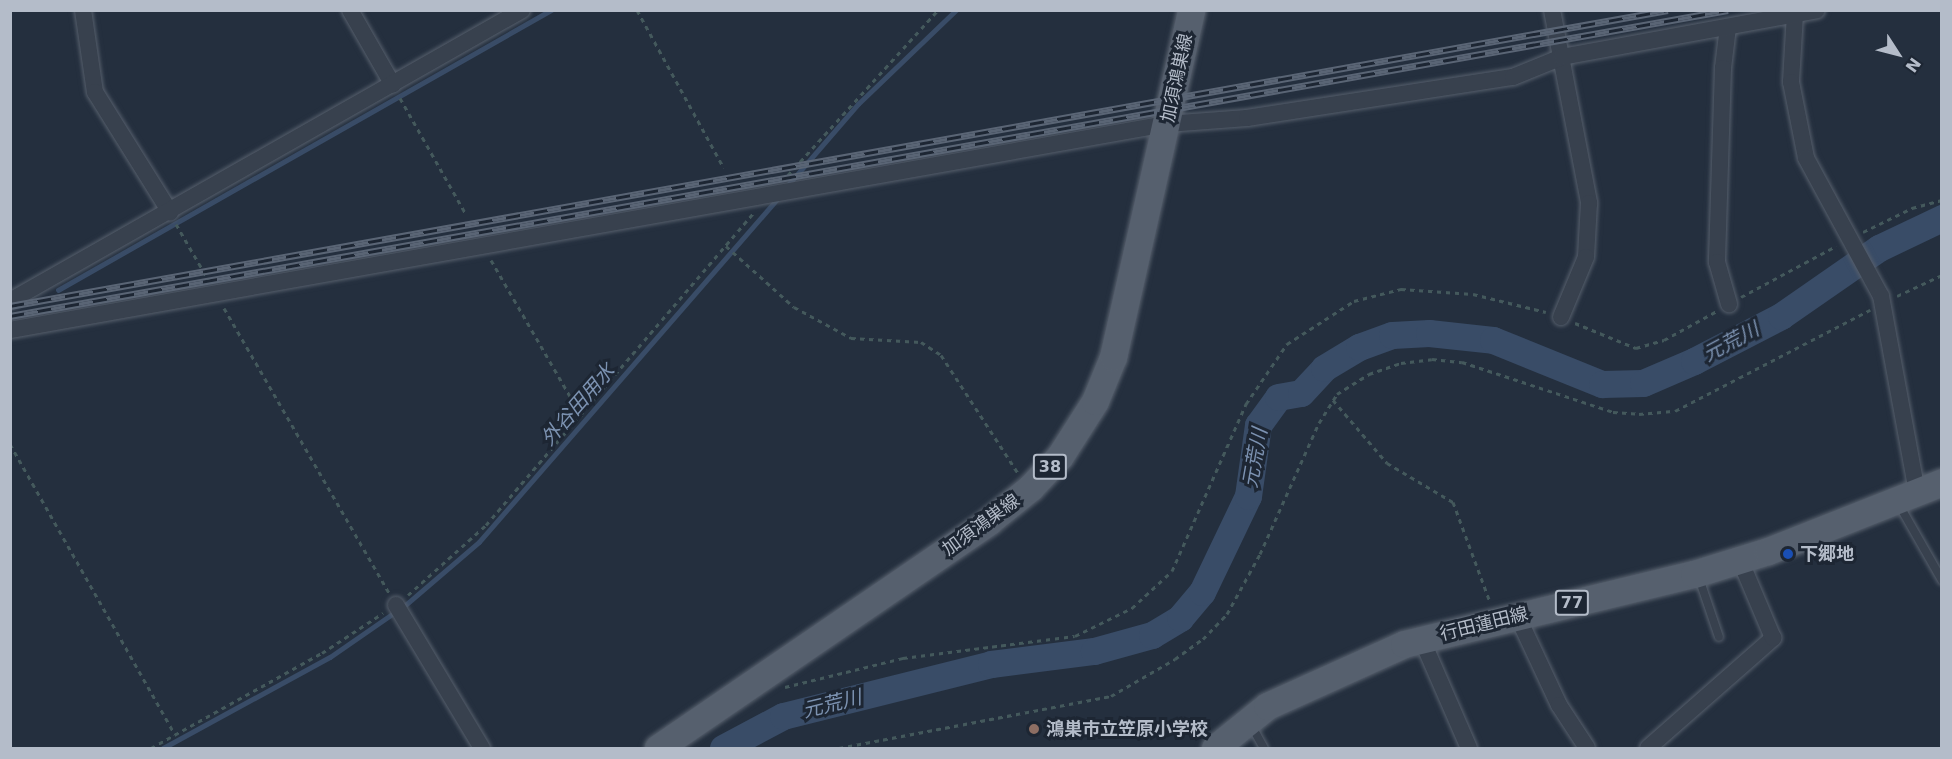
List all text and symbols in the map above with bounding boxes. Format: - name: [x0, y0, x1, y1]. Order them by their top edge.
- north arrow: [1868, 24, 1928, 84]
- street label: 加須鴻巣線: [1157, 32, 1197, 124]
- text: N: [1901, 54, 1925, 76]
- water label: 元荒川: [1699, 317, 1763, 367]
- water label: 外谷田用水: [536, 359, 620, 451]
- water label: 元荒川: [1238, 426, 1272, 490]
- road number: 38: [1032, 454, 1068, 480]
- street label: 加須鴻巣線: [938, 490, 1024, 560]
- place label: 下郷地: [1800, 543, 1854, 565]
- marker: 下郷地: [1781, 547, 1795, 561]
- road number: 77: [1554, 590, 1590, 616]
- street label: 行田蓮田線: [1438, 603, 1530, 645]
- water label: 元荒川: [800, 685, 864, 723]
- place label: 鴻巣市立笠原小学校: [1046, 718, 1208, 740]
- marker: 鴻巣市立笠原小学校: [1027, 722, 1041, 736]

